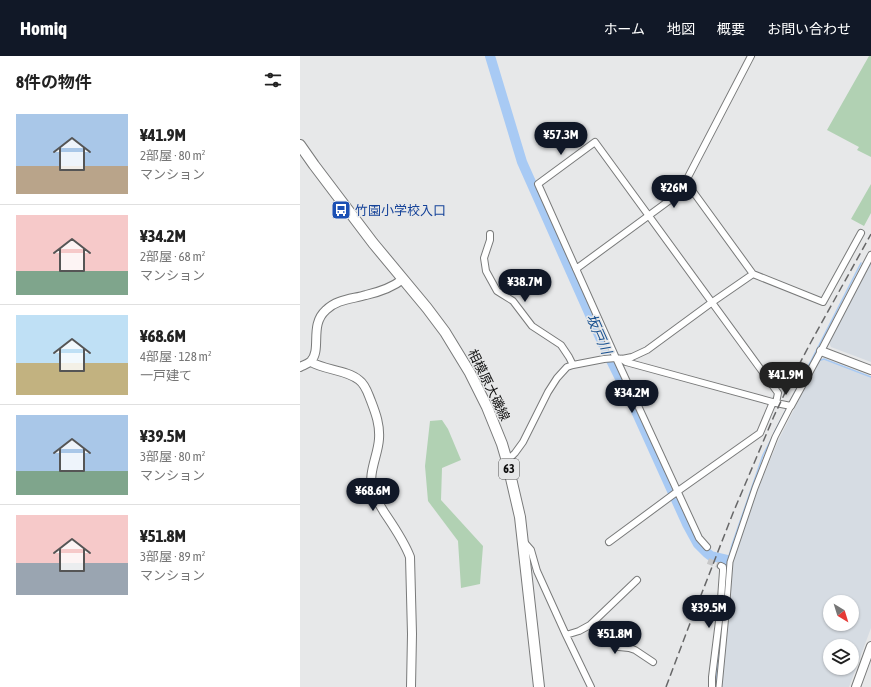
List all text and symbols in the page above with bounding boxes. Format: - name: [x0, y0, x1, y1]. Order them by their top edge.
- text: Homiq: [20, 17, 67, 39]
- text: ホーム: [603, 21, 645, 37]
- text: 地図: [667, 21, 695, 37]
- text: 概要: [717, 21, 745, 37]
- text: お問い合わせ: [767, 21, 851, 37]
- icon: filters: [262, 69, 284, 91]
- text: 8件の物件: [16, 72, 92, 92]
- pin: ¥57.3M: [528, 122, 594, 156]
- text: ¥41.9M: [140, 125, 186, 145]
- text: ¥57.3M: [543, 127, 579, 142]
- icon: home: [48, 130, 96, 178]
- text: 2部屋 · 80 m²: [140, 148, 205, 163]
- text: マンション: [140, 167, 205, 182]
- pin: ¥26M: [650, 175, 698, 209]
- text: ¥26M: [661, 180, 687, 195]
- bus stop icon: 竹園小学校入口: [330, 199, 352, 221]
- place label: 竹園小学校入口: [355, 203, 446, 218]
- text: ¥34.2M: [140, 226, 186, 246]
- icon: home: [48, 231, 96, 279]
- text: 2部屋 · 68 m²: [140, 249, 205, 264]
- text: マンション: [140, 268, 205, 283]
- pin: ¥38.7M: [492, 269, 558, 303]
- text: ¥38.7M: [507, 274, 543, 289]
- water label: 坂戸川: [583, 312, 616, 358]
- text: ¥68.6M: [140, 326, 186, 346]
- icon: home: [48, 331, 96, 379]
- street label: 相模原大磯線: [465, 347, 513, 423]
- text: 4部屋 · 128 m²: [140, 349, 212, 364]
- pin: ¥41.9M: [753, 362, 819, 396]
- text: ¥41.9M: [768, 367, 804, 382]
- text: 一戸建て: [140, 368, 192, 383]
- pin: ¥34.2M: [599, 380, 665, 414]
- text: ¥34.2M: [614, 385, 650, 400]
- text: ¥39.5M: [140, 426, 186, 446]
- icon: home: [48, 431, 96, 479]
- text: 3部屋 · 80 m²: [140, 449, 205, 464]
- road number: 63: [499, 459, 519, 479]
- text: マンション: [140, 468, 205, 483]
- pin: ¥68.6M: [340, 478, 406, 512]
- text: ¥68.6M: [355, 483, 391, 498]
- text: ¥51.8M: [140, 526, 186, 546]
- icon: home: [48, 531, 96, 579]
- text: 3部屋 · 89 m²: [140, 549, 205, 564]
- text: マンション: [140, 568, 205, 583]
- pin: ¥39.5M: [676, 595, 742, 629]
- north arrow: [823, 595, 859, 631]
- map controls: [823, 595, 859, 675]
- text: ¥39.5M: [691, 600, 727, 615]
- pin: ¥51.8M: [582, 621, 648, 655]
- text: ¥51.8M: [597, 626, 633, 641]
- button: layers: [823, 639, 859, 675]

